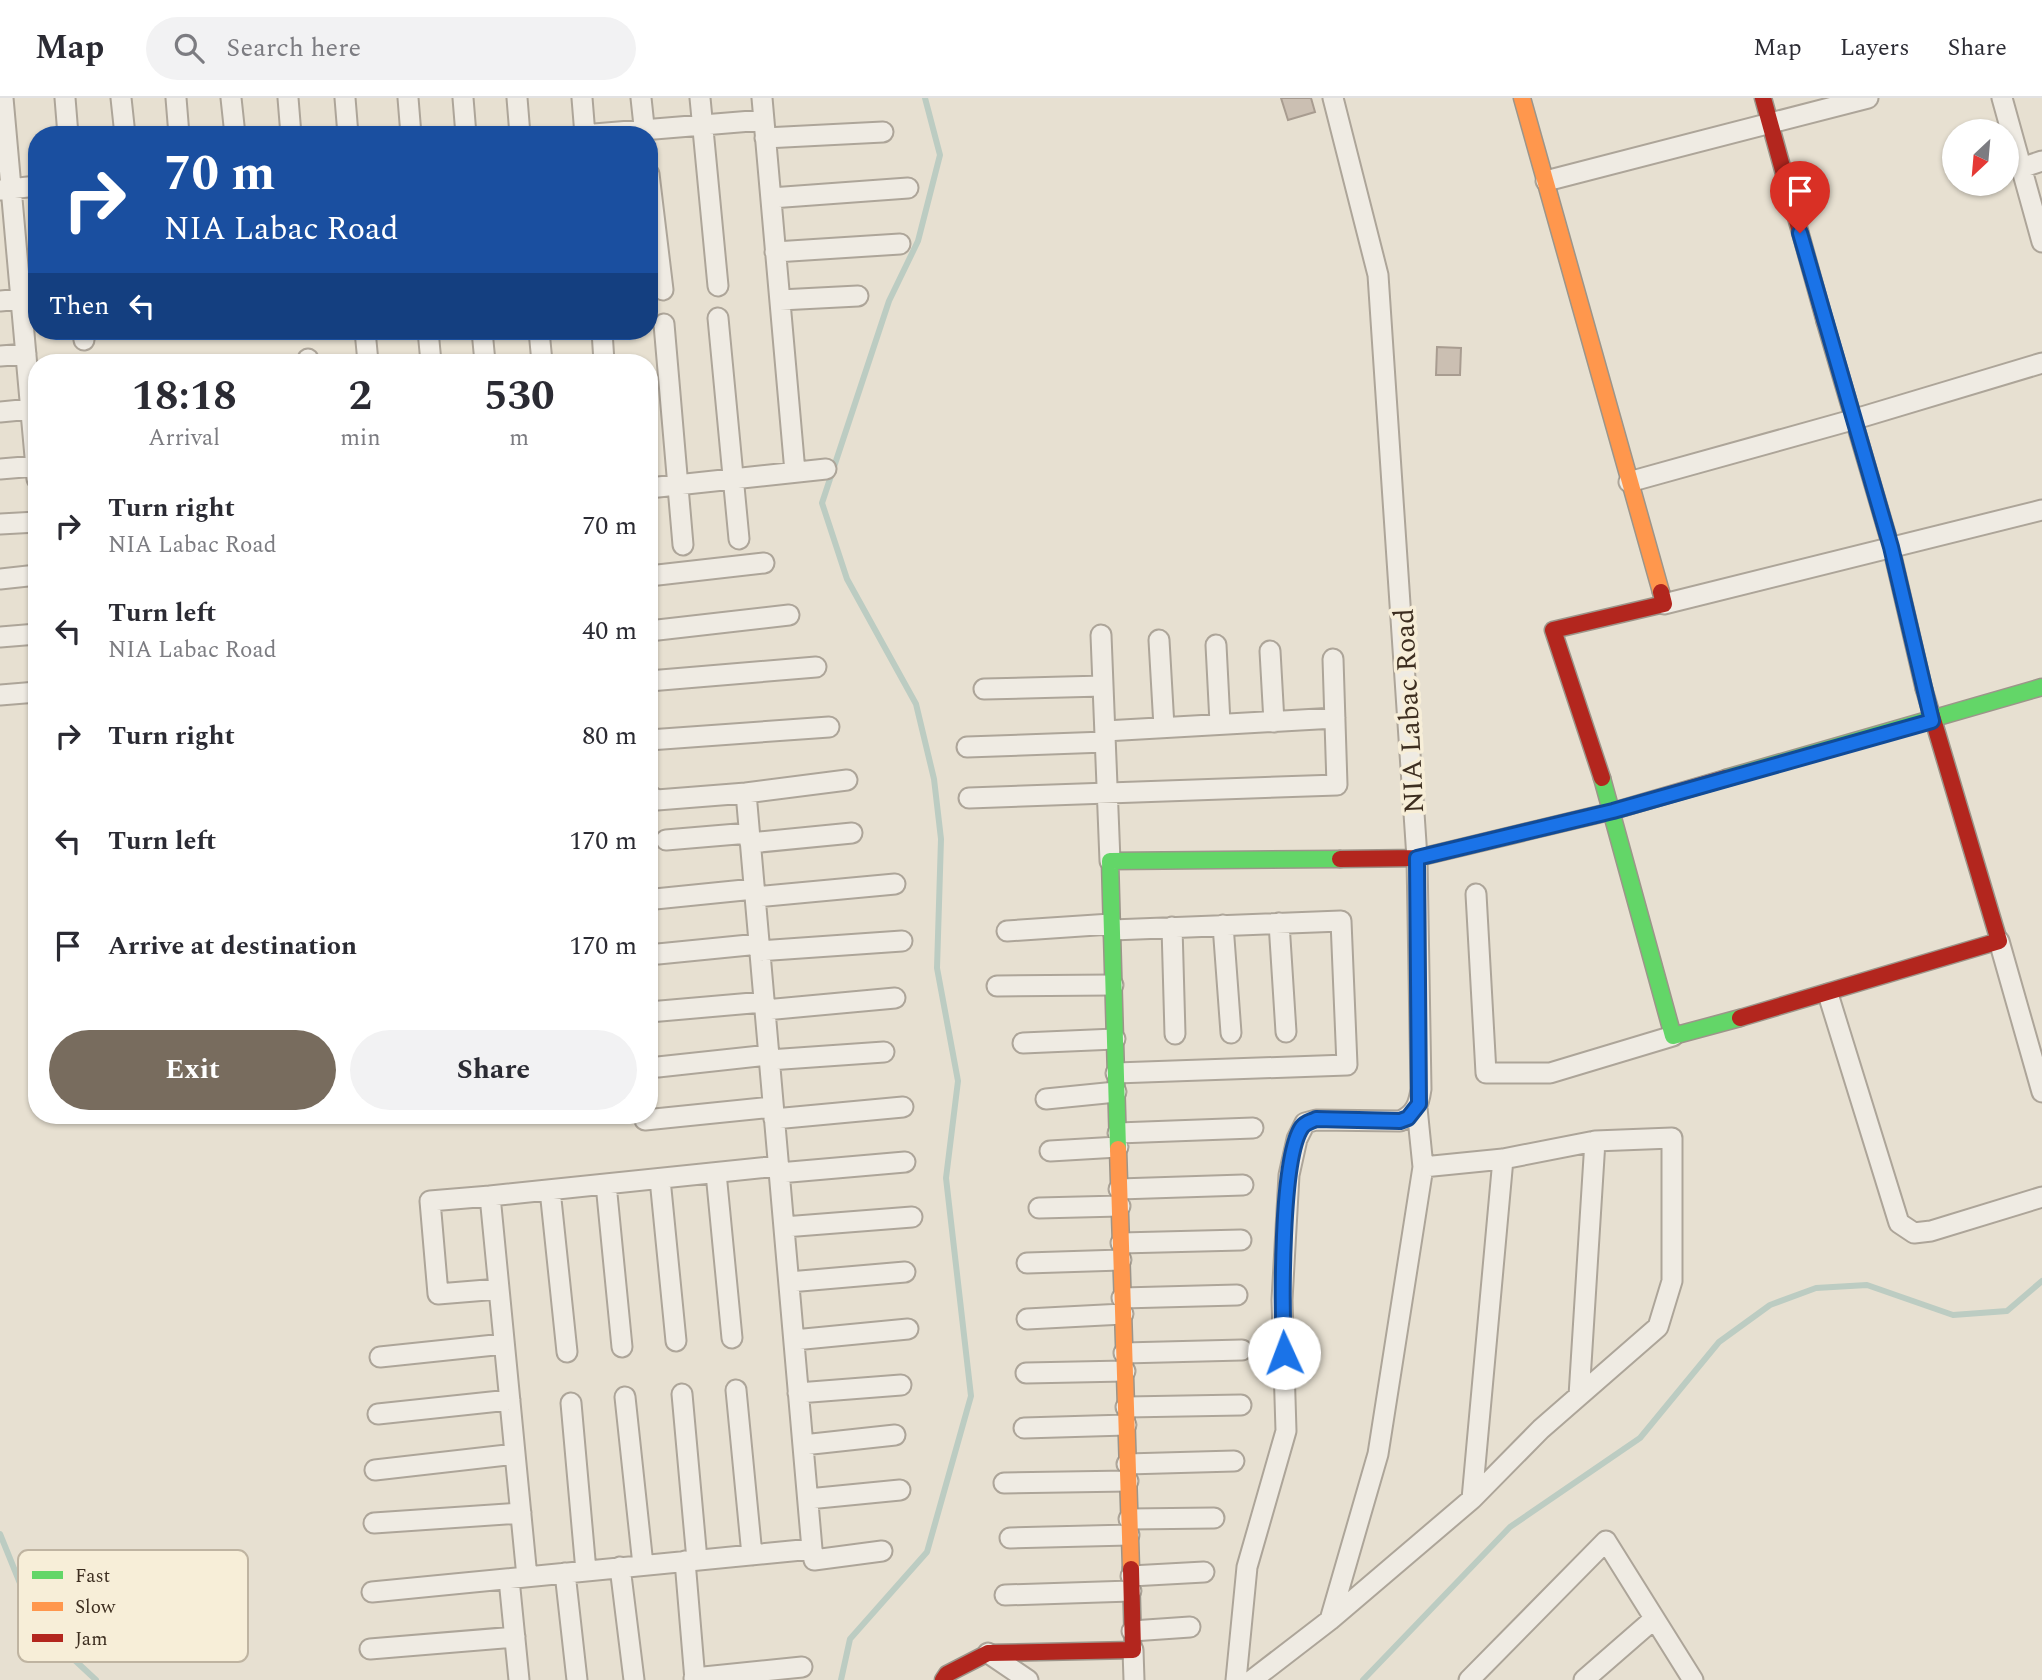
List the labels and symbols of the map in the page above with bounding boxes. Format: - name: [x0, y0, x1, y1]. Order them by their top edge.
- north arrow: [1942, 119, 2020, 196]
- pin: [1770, 161, 1830, 233]
- street label: NIA Labac Road: [1383, 607, 1436, 815]
- position arrow: [1247, 1316, 1321, 1390]
- legend: [18, 1550, 248, 1662]
- text: Fast: [75, 1562, 111, 1591]
- text: Slow: [75, 1593, 116, 1622]
- text: Jam: [75, 1625, 107, 1654]

